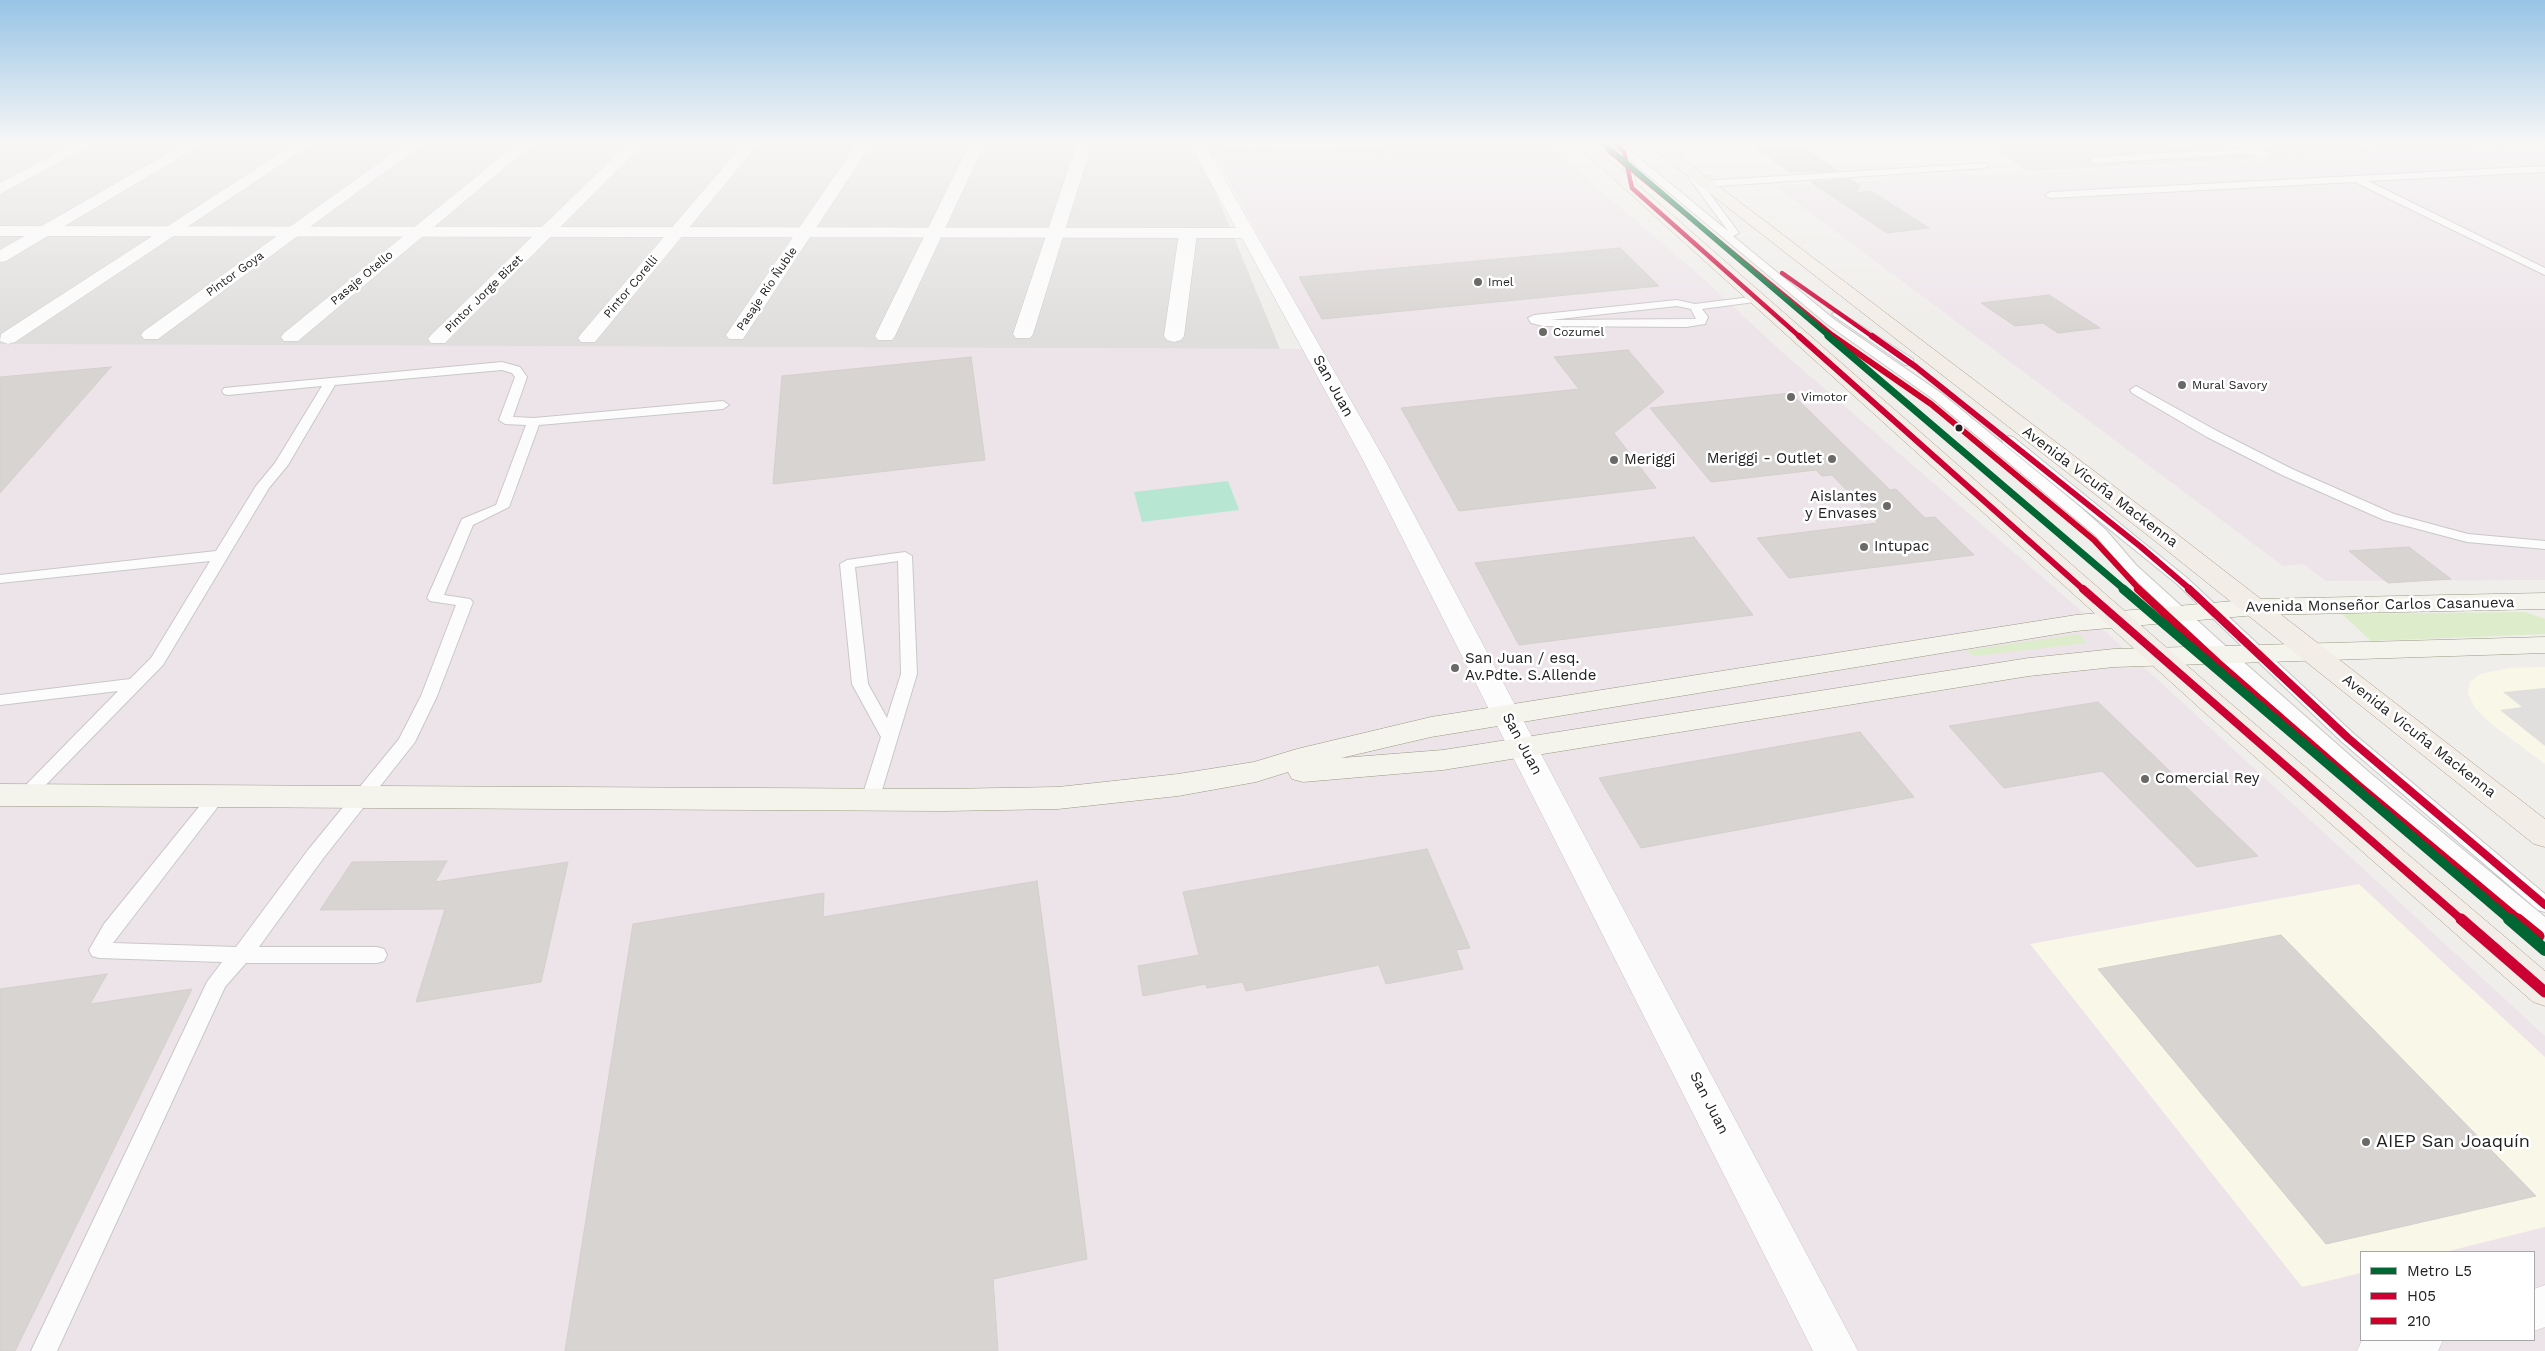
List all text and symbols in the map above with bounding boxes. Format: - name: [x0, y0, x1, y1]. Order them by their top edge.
- street label: Pasaje Río Ñuble: [734, 244, 800, 334]
- street label: Pintor Goya: [203, 248, 267, 300]
- street label: Pasaje Otello: [328, 248, 396, 308]
- street label: Pintor Jorge Bizet: [442, 252, 526, 336]
- street label: Pintor Corelli: [601, 253, 661, 321]
- place label: Imel: [1488, 275, 1514, 289]
- marker: Imel: [1472, 276, 1484, 288]
- place label: Cozumel: [1553, 325, 1604, 339]
- marker: Cozumel: [1537, 326, 1549, 338]
- street label: San Juan: [1309, 352, 1357, 420]
- place label: Mural Savory: [2192, 378, 2268, 392]
- marker: Mural Savory: [2176, 379, 2188, 391]
- place label: Vimotor: [1801, 390, 1848, 404]
- marker: Vimotor: [1785, 391, 1797, 403]
- unlabelled marker: [1954, 423, 1964, 433]
- street label: Avenida Vicuña Mackenna: [2019, 423, 2181, 551]
- place label: Meriggi - Outlet: [1707, 450, 1822, 468]
- place label: Meriggi: [1624, 451, 1675, 469]
- marker: Meriggi - Outlet: [1826, 453, 1838, 465]
- marker: Meriggi: [1608, 454, 1620, 466]
- place label: Aislantes y Envases: [1805, 488, 1877, 523]
- marker: Aislantes y Envases: [1881, 500, 1893, 512]
- place label: Intupac: [1874, 538, 1929, 556]
- marker: Intupac: [1858, 541, 1870, 553]
- street label: Avenida Monseñor Carlos Casanueva: [2245, 594, 2515, 616]
- place label: San Juan / esq. Av.Pdte. S.Allende: [1465, 650, 1596, 685]
- marker: San Juan / esq. Av.Pdte. S.Allende: [1449, 662, 1461, 674]
- street label: Avenida Vicuña Mackenna: [2339, 670, 2499, 802]
- street label: San Juan: [1498, 710, 1546, 778]
- place label: Comercial Rey: [2155, 770, 2259, 788]
- marker: Comercial Rey: [2139, 773, 2151, 785]
- street label: San Juan: [1686, 1069, 1732, 1137]
- place label: AIEP San Joaquín: [2376, 1131, 2530, 1153]
- marker: AIEP San Joaquín: [2360, 1136, 2372, 1148]
- legend: [2360, 1251, 2535, 1341]
- text: Metro L5: [2407, 1262, 2472, 1280]
- text: H05: [2407, 1287, 2436, 1305]
- text: 210: [2407, 1312, 2431, 1330]

